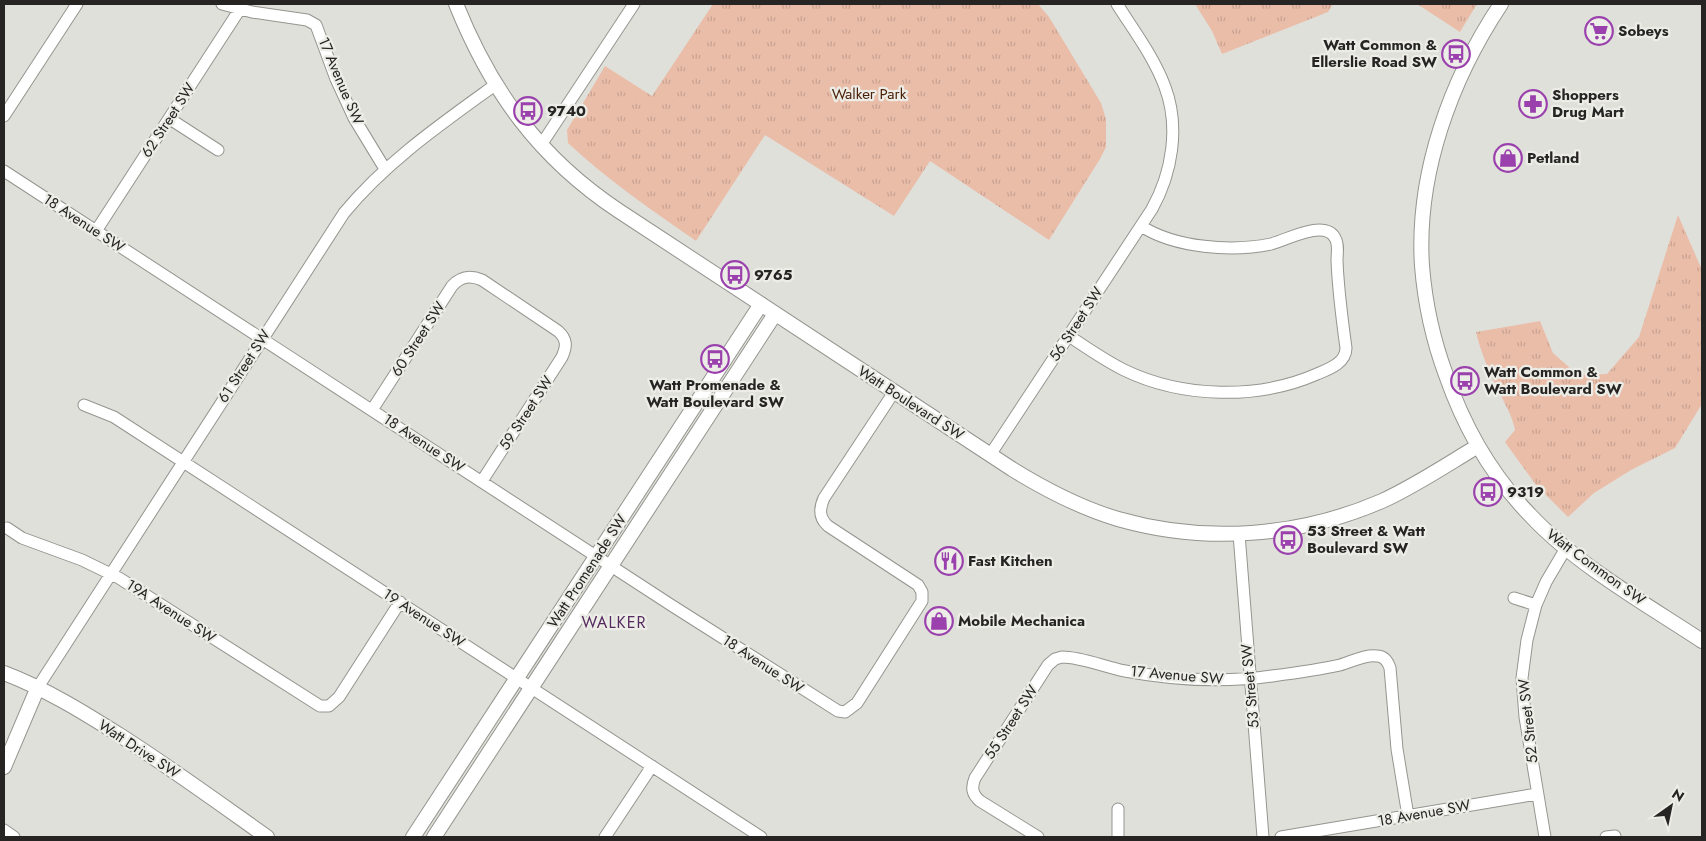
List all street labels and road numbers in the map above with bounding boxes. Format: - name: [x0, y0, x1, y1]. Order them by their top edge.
- street label: 17 Avenue SW: [313, 34, 369, 128]
- street label: 62 Street SW: [136, 78, 200, 162]
- street label: 18 Avenue SW: [39, 188, 129, 258]
- street label: 56 Street SW: [1044, 282, 1108, 366]
- street label: 60 Street SW: [385, 297, 451, 381]
- street label: 61 Street SW: [212, 325, 276, 407]
- street label: Watt Boulevard SW: [854, 360, 969, 446]
- street label: 59 Street SW: [494, 371, 558, 455]
- street label: 18 Avenue SW: [379, 408, 469, 478]
- street label: Watt Promenade SW: [542, 510, 632, 632]
- street label: Watt Common SW: [1542, 523, 1650, 611]
- street label: 19A Avenue SW: [122, 574, 220, 648]
- street label: 19 Avenue SW: [379, 583, 470, 653]
- street label: 18 Avenue SW: [718, 629, 808, 699]
- street label: 53 Street SW: [1235, 643, 1265, 729]
- street label: 17 Avenue SW: [1130, 660, 1225, 690]
- street label: 52 Street SW: [1513, 678, 1543, 764]
- street label: 55 Street SW: [979, 680, 1043, 764]
- street label: Watt Drive SW: [94, 714, 184, 784]
- street label: 18 Avenue SW: [1376, 794, 1472, 832]

